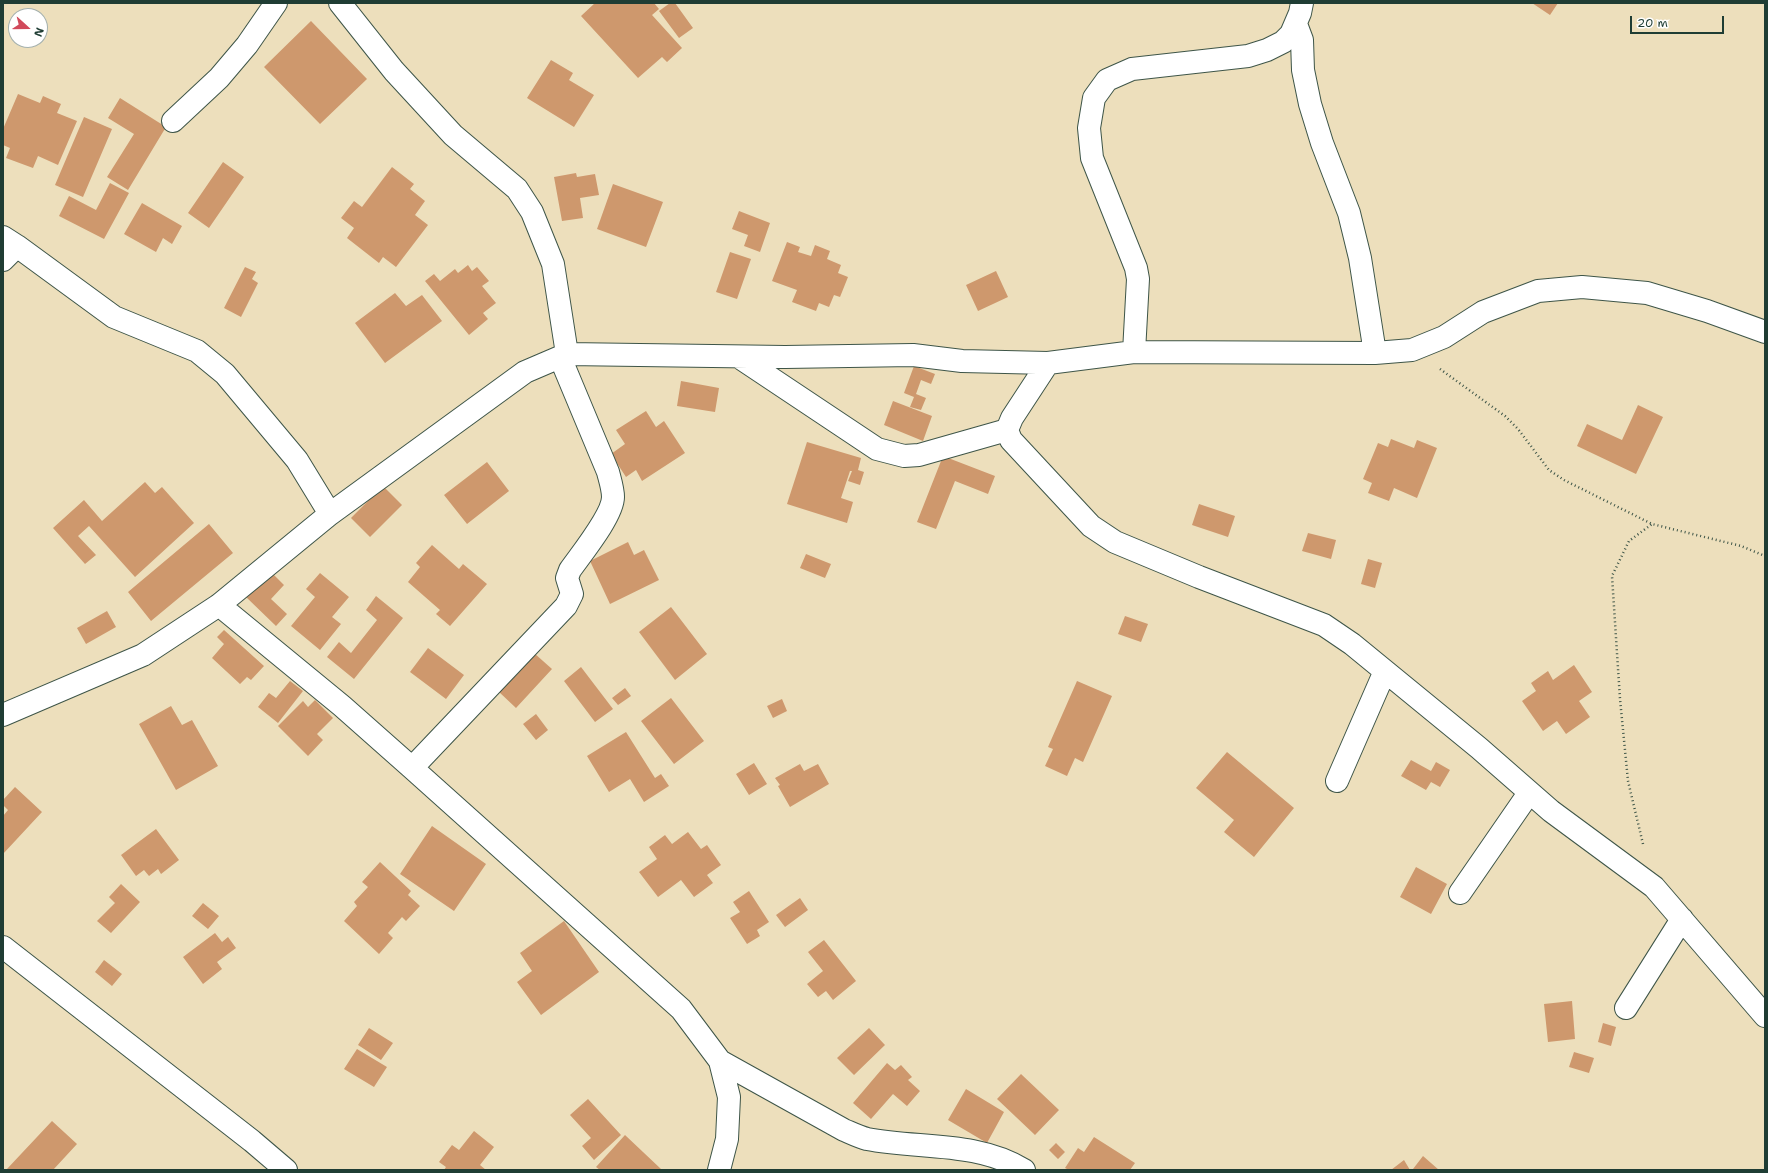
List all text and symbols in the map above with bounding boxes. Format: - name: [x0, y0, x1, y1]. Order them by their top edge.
- north arrow: [8, 8, 48, 48]
- scale bar: [1632, 8, 1726, 34]
- text: 20 m: [1637, 15, 1668, 31]
- text: N: [30, 25, 47, 39]

